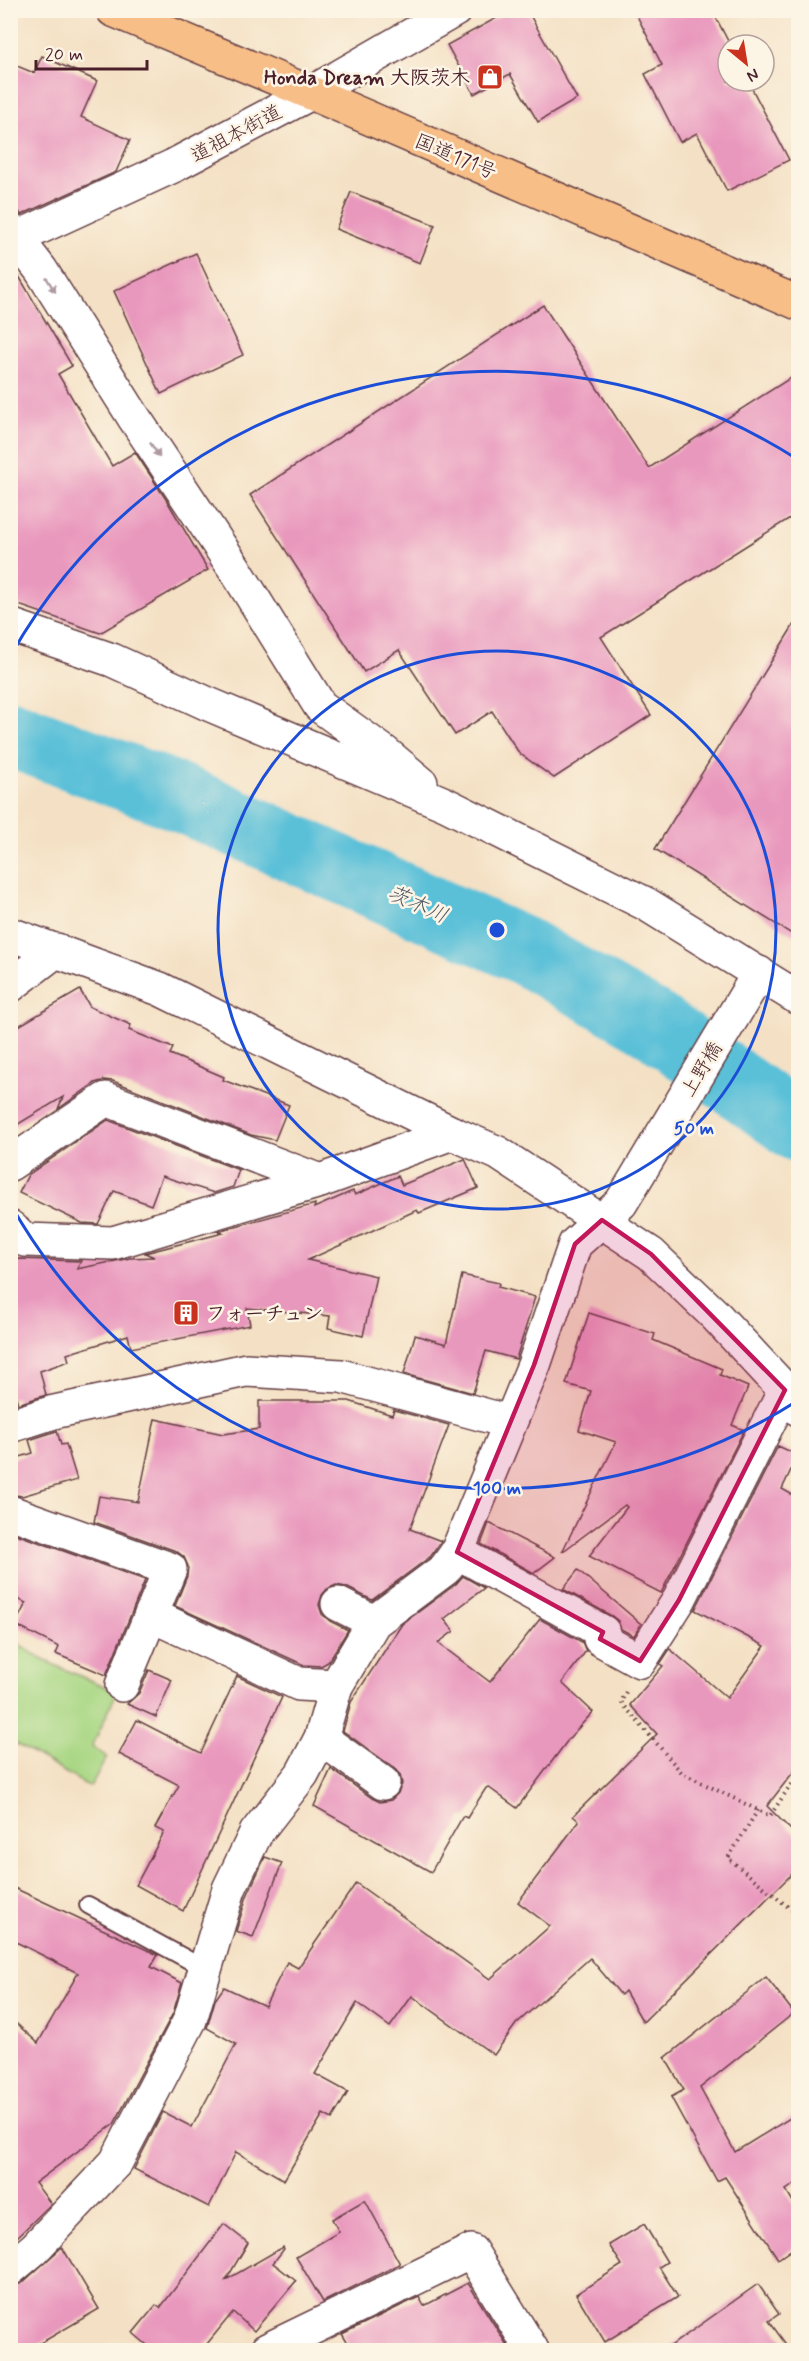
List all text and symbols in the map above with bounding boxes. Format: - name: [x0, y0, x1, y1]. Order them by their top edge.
- scale bar: [36, 33, 147, 71]
- north arrow: [716, 33, 776, 93]
- text: 20 m: [45, 43, 83, 67]
- shop icon: Honda Dream 大阪茨木: [475, 62, 505, 92]
- text: N: [743, 63, 763, 86]
- place label: Honda Dream 大阪茨木: [264, 65, 470, 92]
- street label: 道祖本街道: [186, 99, 287, 170]
- street label: 国道171号: [410, 128, 501, 187]
- one-way arrow: [46, 277, 57, 293]
- one-way arrow: [149, 442, 160, 458]
- water label: 茨木川: [383, 879, 452, 931]
- centre of rings: [487, 920, 507, 940]
- street label: 上野橋: [675, 1037, 729, 1102]
- text: 50 m: [674, 1117, 714, 1141]
- building icon: フォーチュン: [171, 1298, 201, 1328]
- place label: フォーチュン: [206, 1301, 323, 1328]
- text: 100 m: [473, 1477, 521, 1501]

